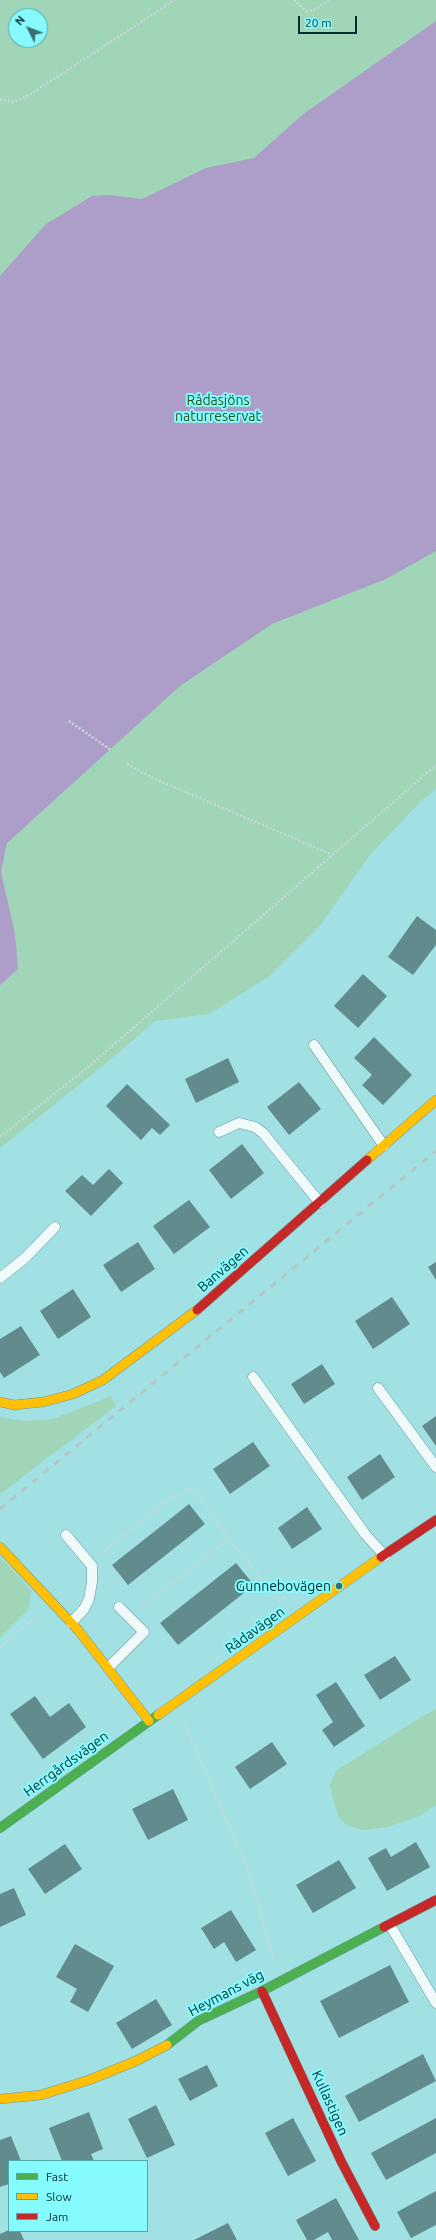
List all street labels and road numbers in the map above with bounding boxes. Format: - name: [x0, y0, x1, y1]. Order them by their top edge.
- street label: Banvägen: [194, 1242, 252, 1296]
- street label: Rådavägen: [222, 1603, 288, 1657]
- street label: Herrgårdsvägen: [20, 1728, 112, 1800]
- street label: Heymans väg: [185, 1966, 267, 2020]
- street label: Kullastigen: [308, 2068, 352, 2138]

